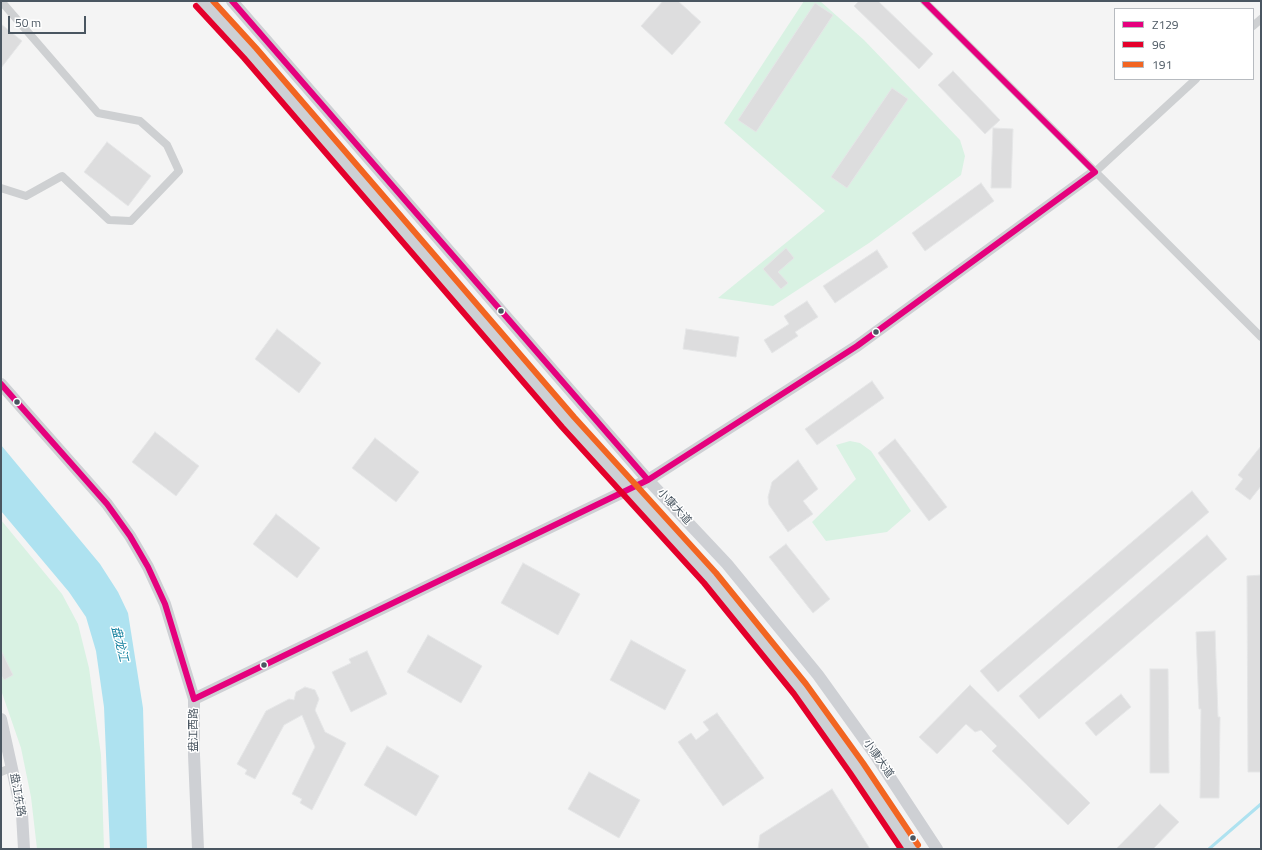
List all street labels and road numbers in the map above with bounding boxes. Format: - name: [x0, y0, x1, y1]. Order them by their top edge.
- street label: 小康大道: [654, 486, 694, 528]
- street label: 盘江西路: [187, 708, 201, 752]
- street label: 小康大道: [860, 737, 896, 781]
- street label: 盘江东路: [7, 772, 27, 818]

